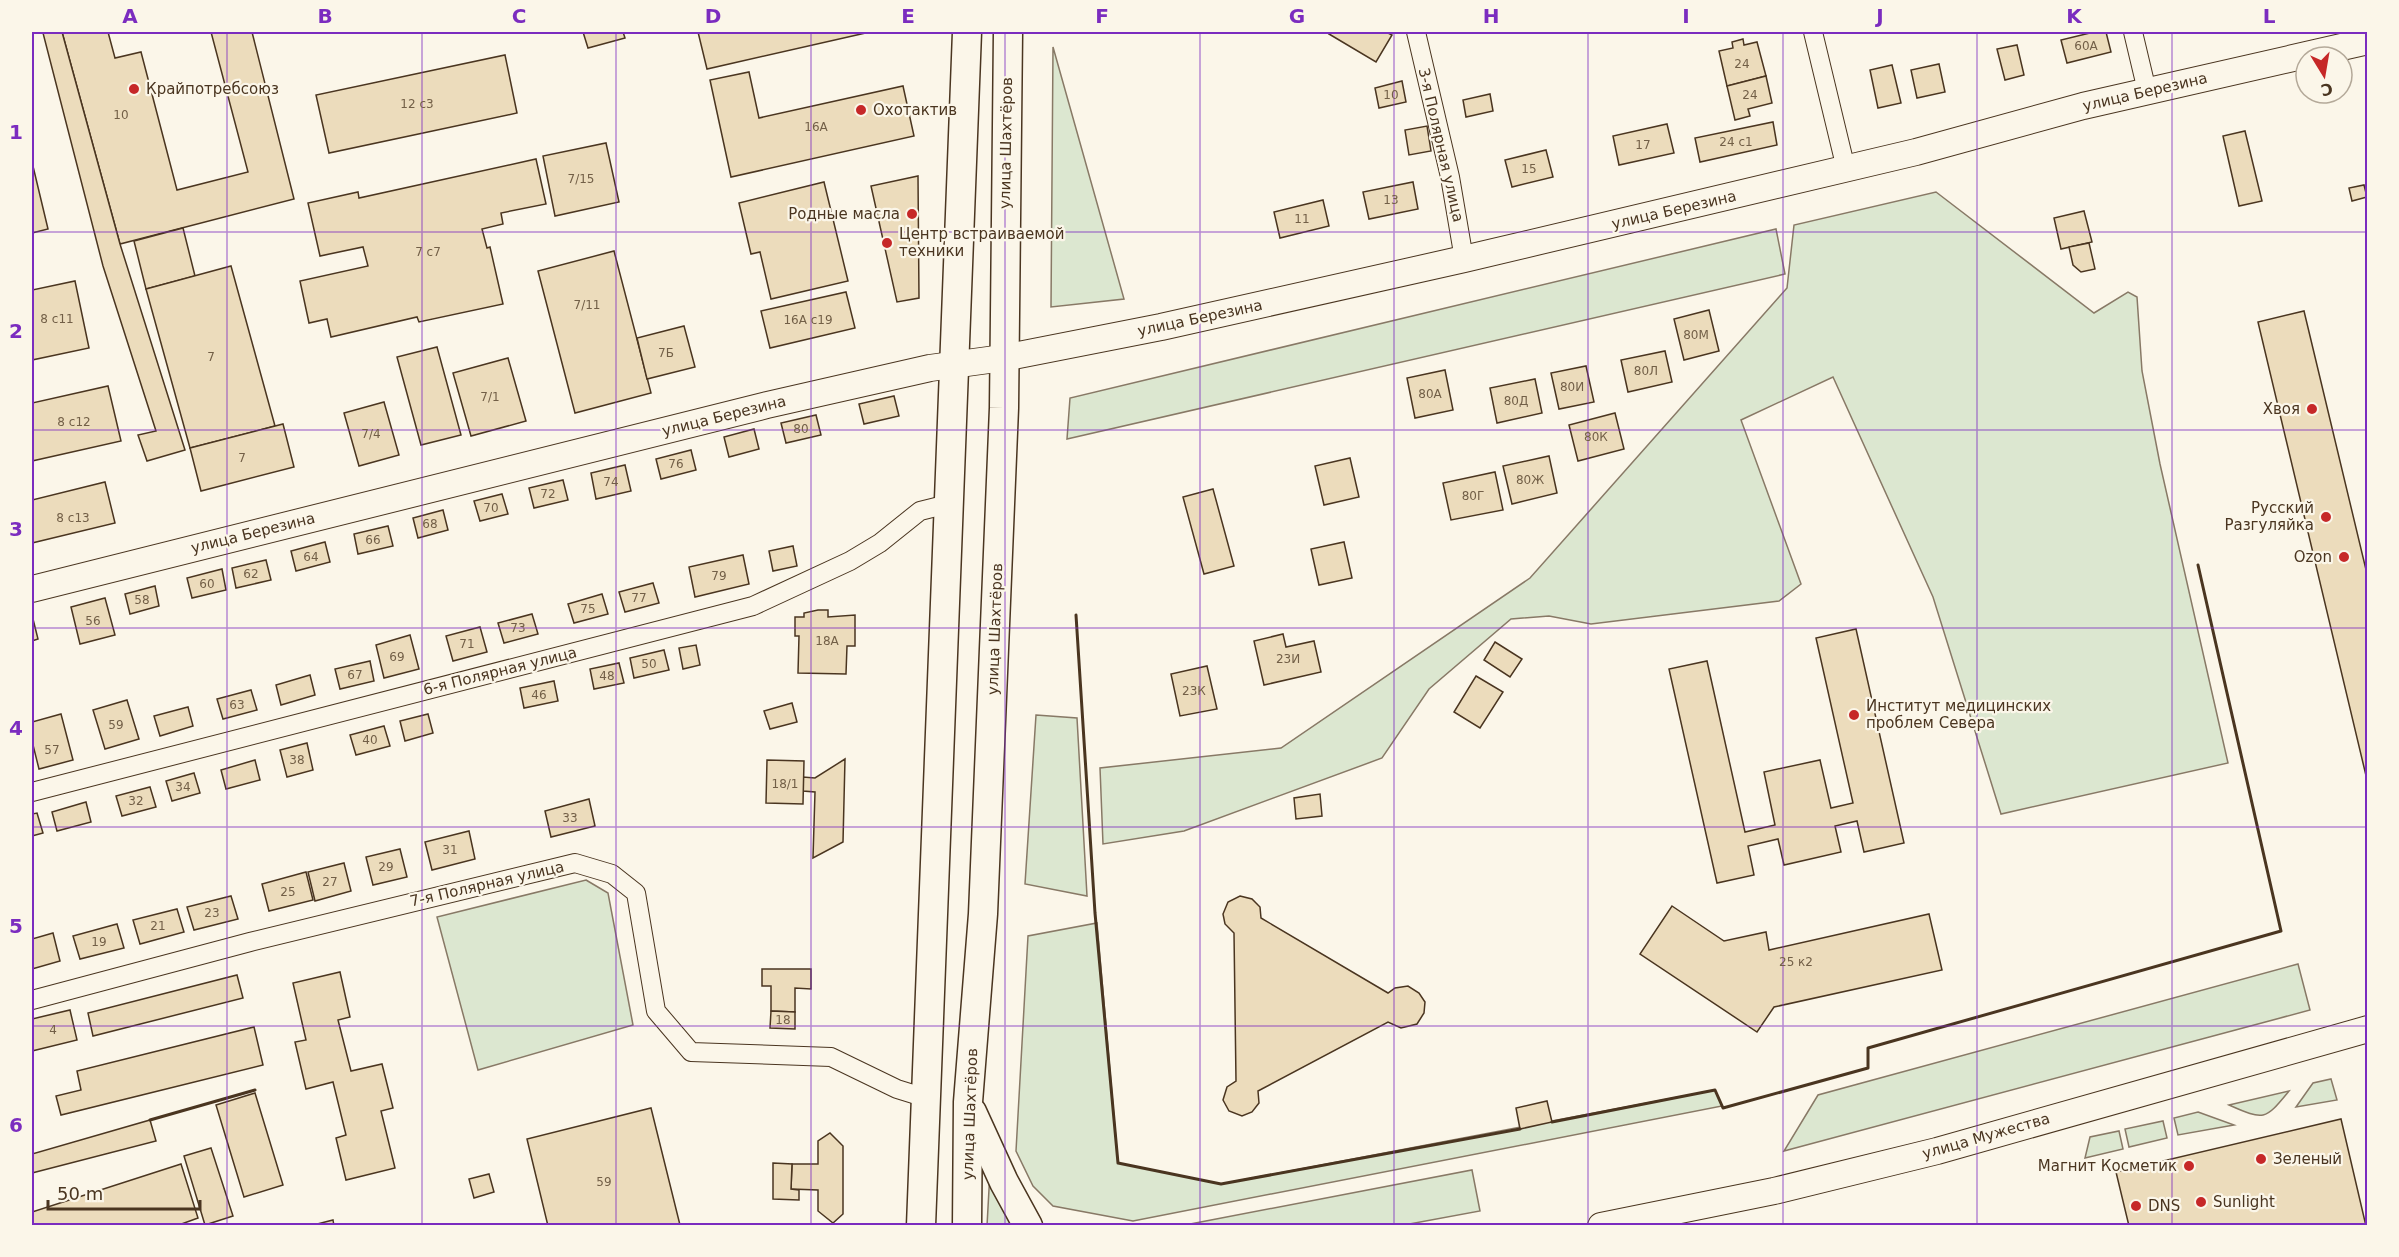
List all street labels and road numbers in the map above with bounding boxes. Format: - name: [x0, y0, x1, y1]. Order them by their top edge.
- street label: 3-я Полярная улица: [1414, 66, 1468, 224]
- street label: улица Березина: [2081, 69, 2209, 115]
- street label: улица Шахтёров: [996, 77, 1016, 209]
- street label: улица Березина: [1610, 187, 1738, 233]
- street label: улица Березина: [1136, 296, 1264, 340]
- street label: улица Березина: [660, 392, 788, 440]
- street label: улица Березина: [189, 509, 317, 557]
- street label: улица Шахтёров: [984, 563, 1006, 695]
- street label: 6-я Полярная улица: [421, 643, 579, 699]
- street label: 7-я Полярная улица: [408, 857, 566, 911]
- street label: улица Шахтёров: [959, 1048, 981, 1180]
- street label: улица Мужества: [1920, 1109, 2052, 1163]

